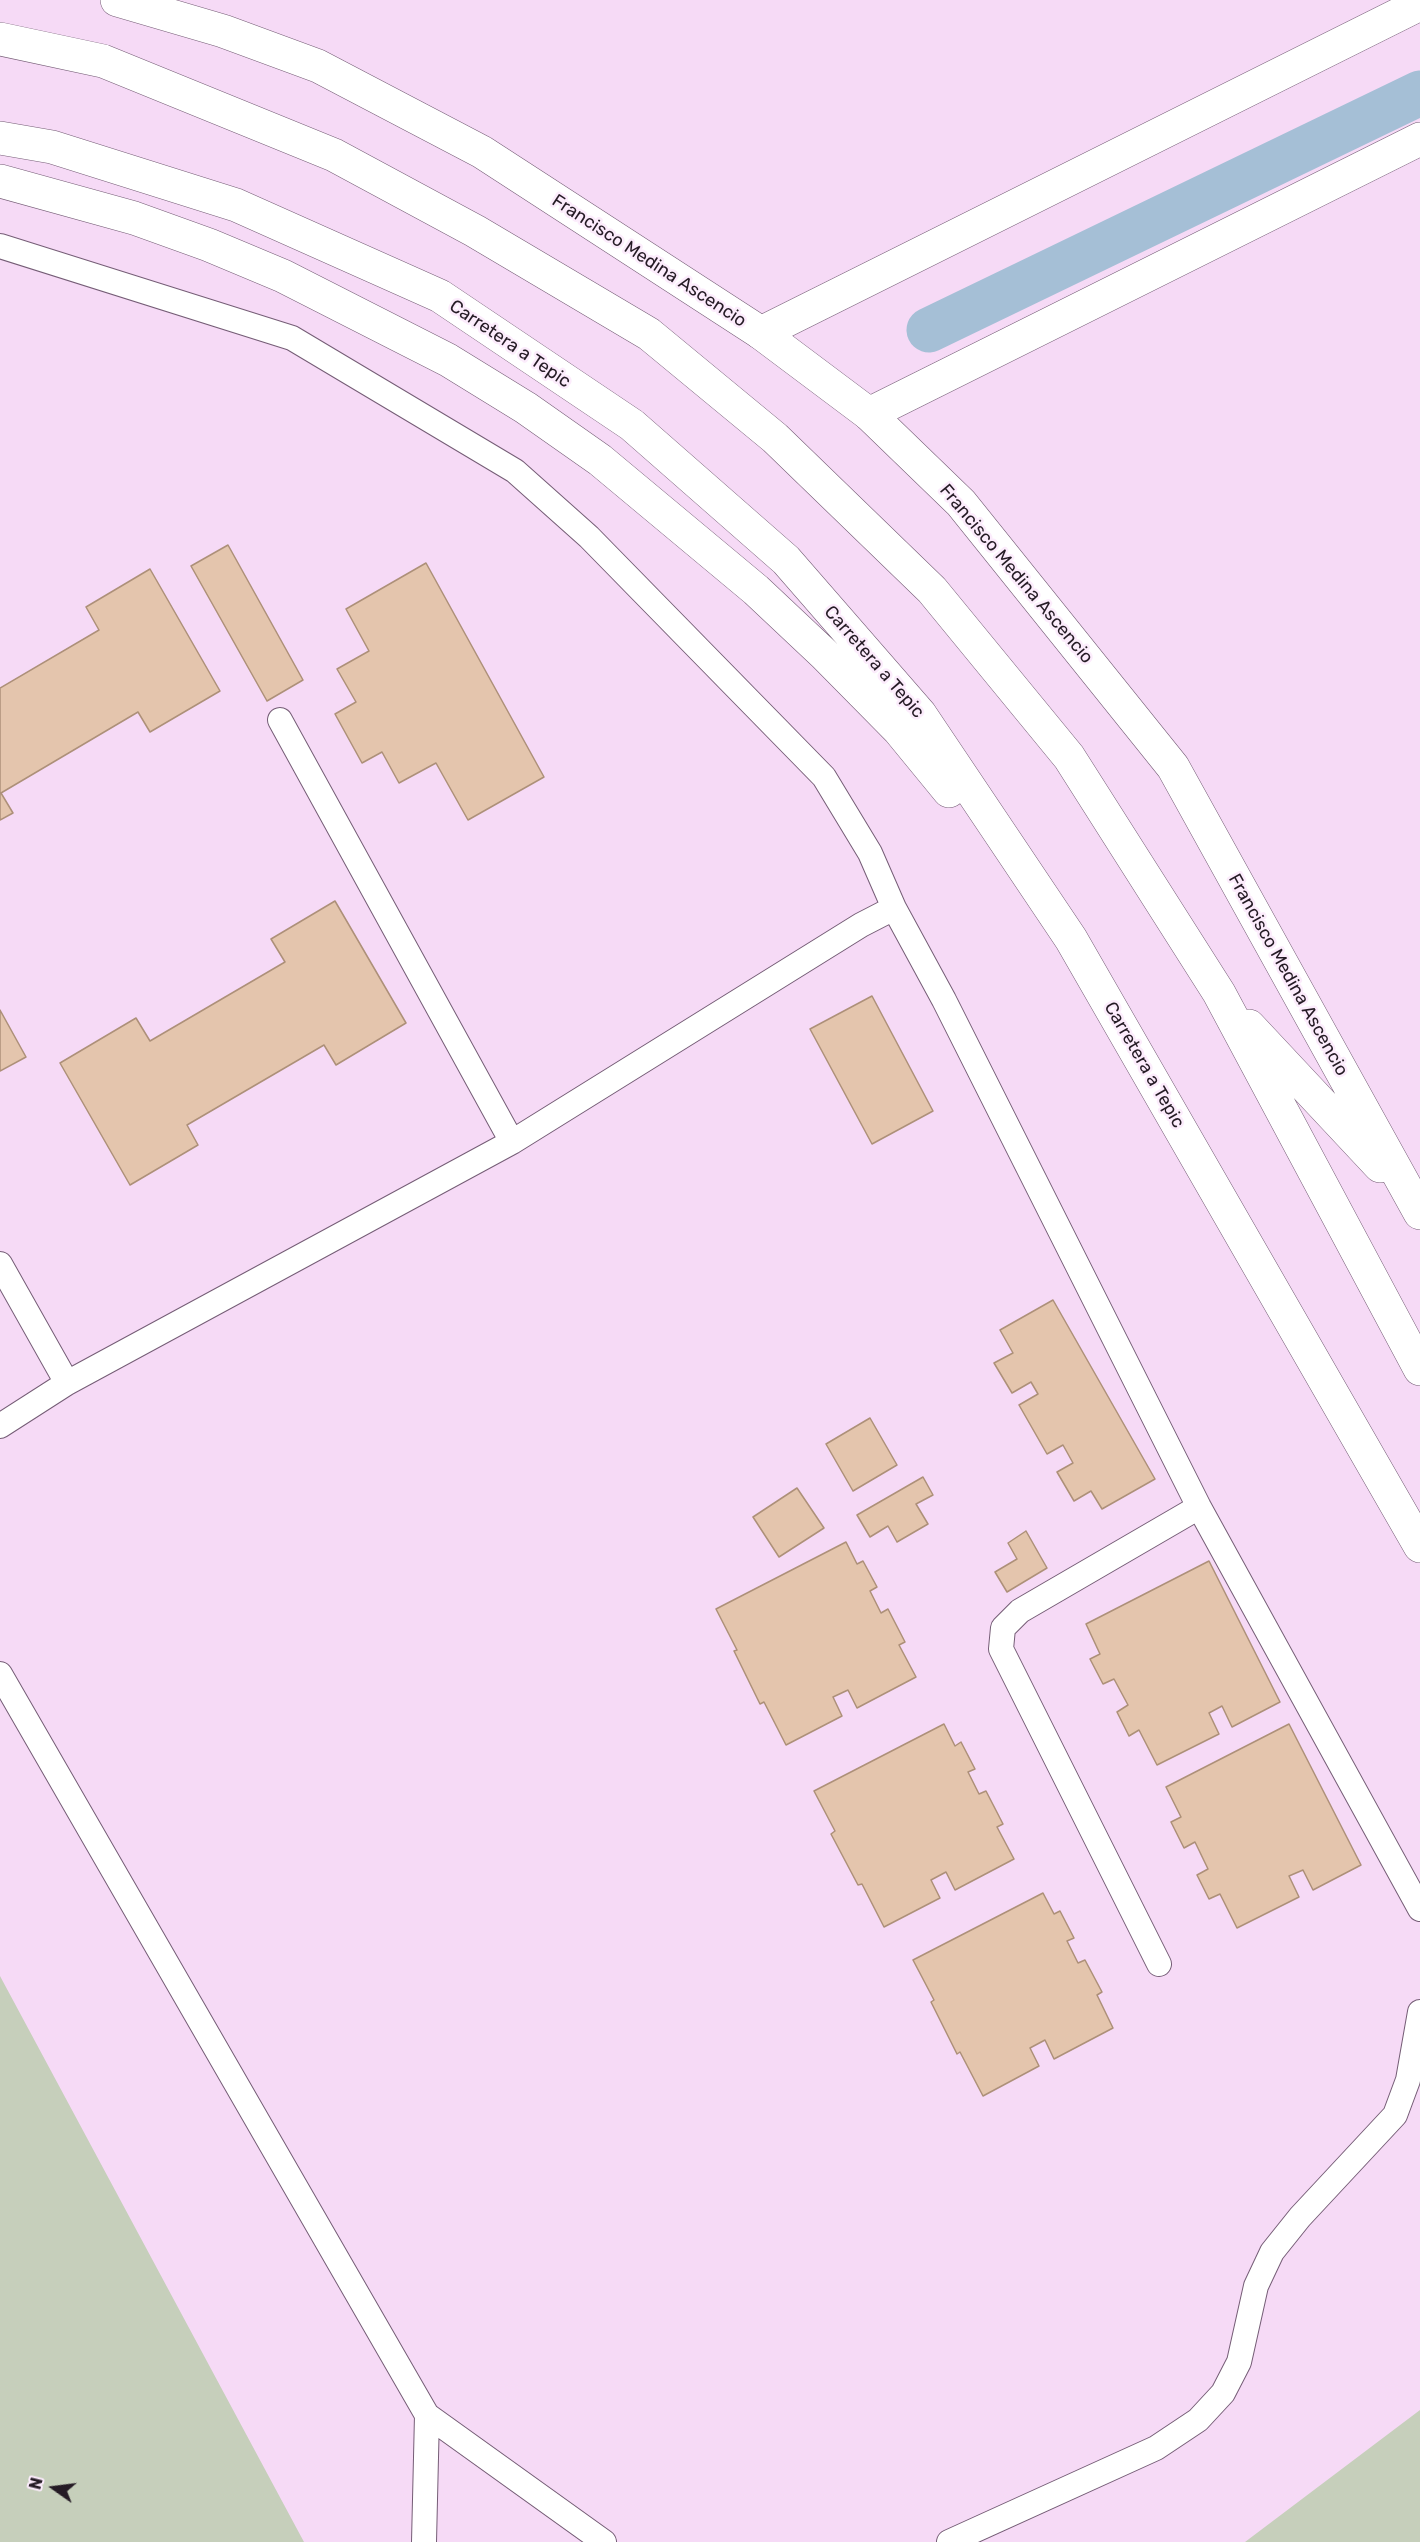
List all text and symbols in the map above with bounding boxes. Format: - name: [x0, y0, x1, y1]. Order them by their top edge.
- street label: Francisco Medina Ascencio: [548, 190, 750, 332]
- street label: Carretera a Tepic: [445, 295, 575, 393]
- street label: Francisco Medina Ascencio: [935, 480, 1097, 668]
- street label: Carretera a Tepic: [819, 601, 929, 723]
- street label: Francisco Medina Ascencio: [1223, 870, 1353, 1080]
- street label: Carretera a Tepic: [1099, 998, 1189, 1132]
- north arrow: [24, 2458, 84, 2518]
- text: N: [25, 2476, 47, 2491]

